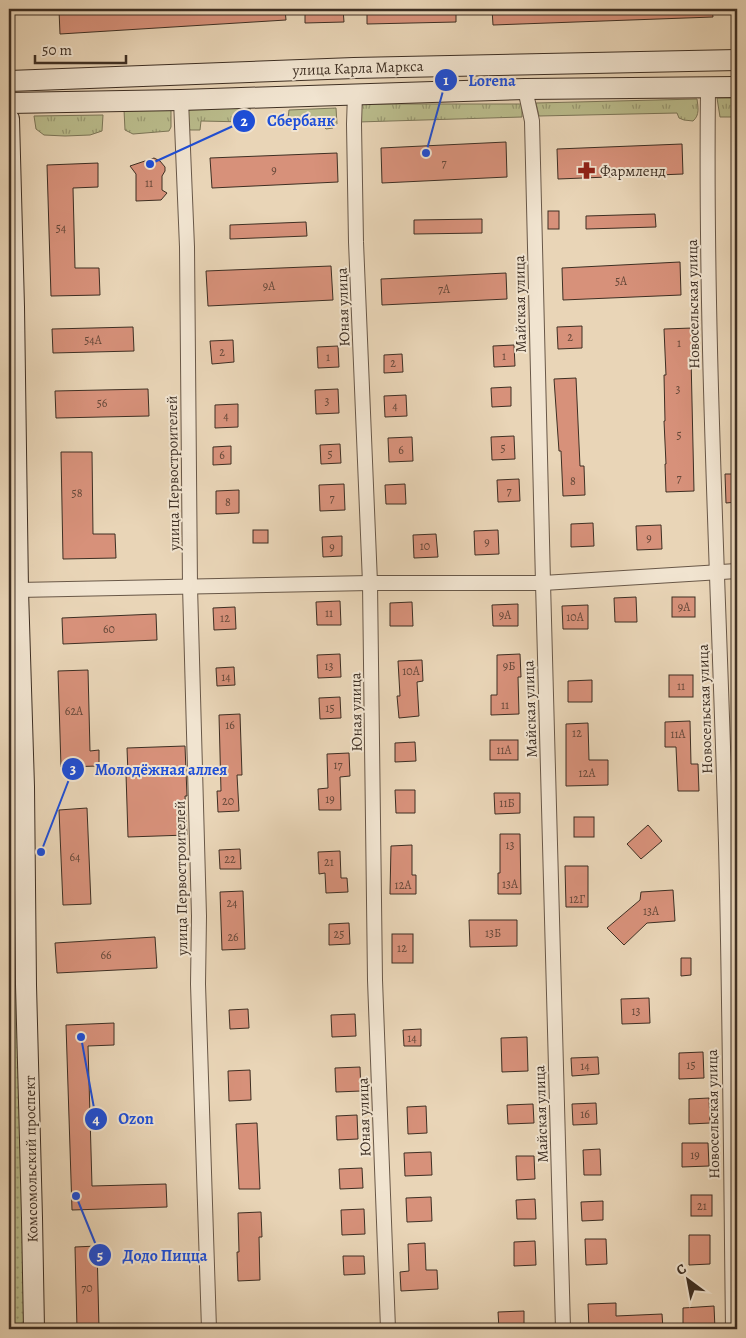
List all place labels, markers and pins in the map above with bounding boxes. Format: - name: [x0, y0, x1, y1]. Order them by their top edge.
- callout: Lorena: [433, 64, 526, 95]
- callout: Сбербанк: [232, 105, 345, 136]
- pharmacy icon: Фармленд: [576, 161, 596, 181]
- place label: Фармленд: [600, 161, 666, 181]
- callout: Молодёжная аллея: [60, 754, 238, 785]
- callout: Ozon: [83, 1103, 164, 1134]
- callout: Додо Пицца: [87, 1240, 217, 1271]

